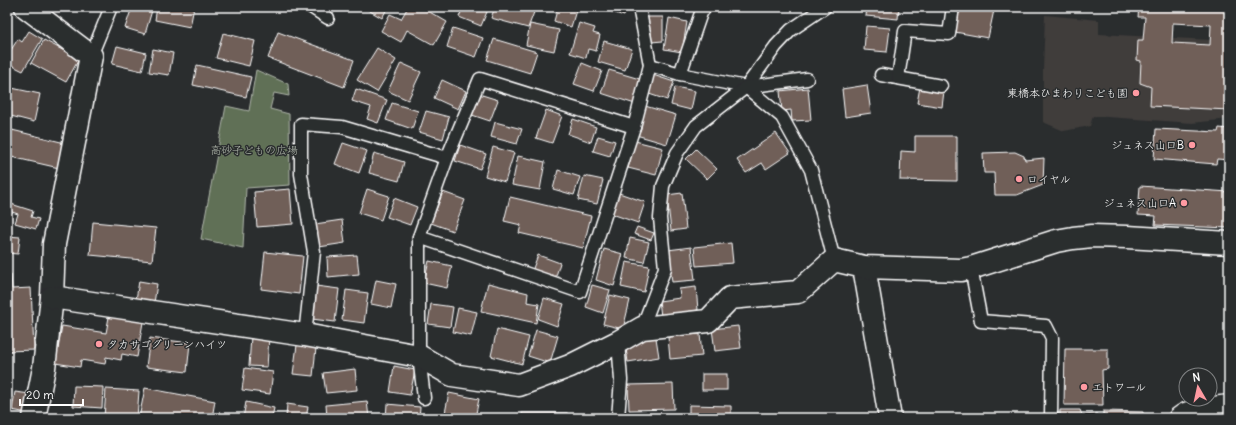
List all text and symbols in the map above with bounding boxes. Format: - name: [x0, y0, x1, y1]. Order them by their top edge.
- place label: 東橋本ひまわりこども園: [1007, 86, 1128, 100]
- marker: 東橋本ひまわりこども園: [1131, 88, 1141, 98]
- place label: ジュネス山口B: [1111, 138, 1184, 152]
- marker: ジュネス山口B: [1187, 140, 1197, 150]
- park label: 高砂子どもの広場: [210, 143, 298, 157]
- place label: ロイヤル: [1027, 172, 1071, 186]
- marker: ロイヤル: [1014, 174, 1024, 184]
- place label: ジュネス山口A: [1103, 196, 1176, 210]
- marker: ジュネス山口A: [1179, 198, 1189, 208]
- place label: タカサゴグリーンハイツ: [107, 337, 227, 351]
- marker: タカサゴグリーンハイツ: [94, 339, 104, 349]
- north arrow: [1178, 367, 1218, 407]
- text: N: [1192, 370, 1201, 385]
- place label: エトワール: [1092, 380, 1146, 394]
- scale bar: [20, 381, 83, 407]
- marker: エトワール: [1079, 382, 1089, 392]
- text: 20 m: [26, 387, 54, 402]

